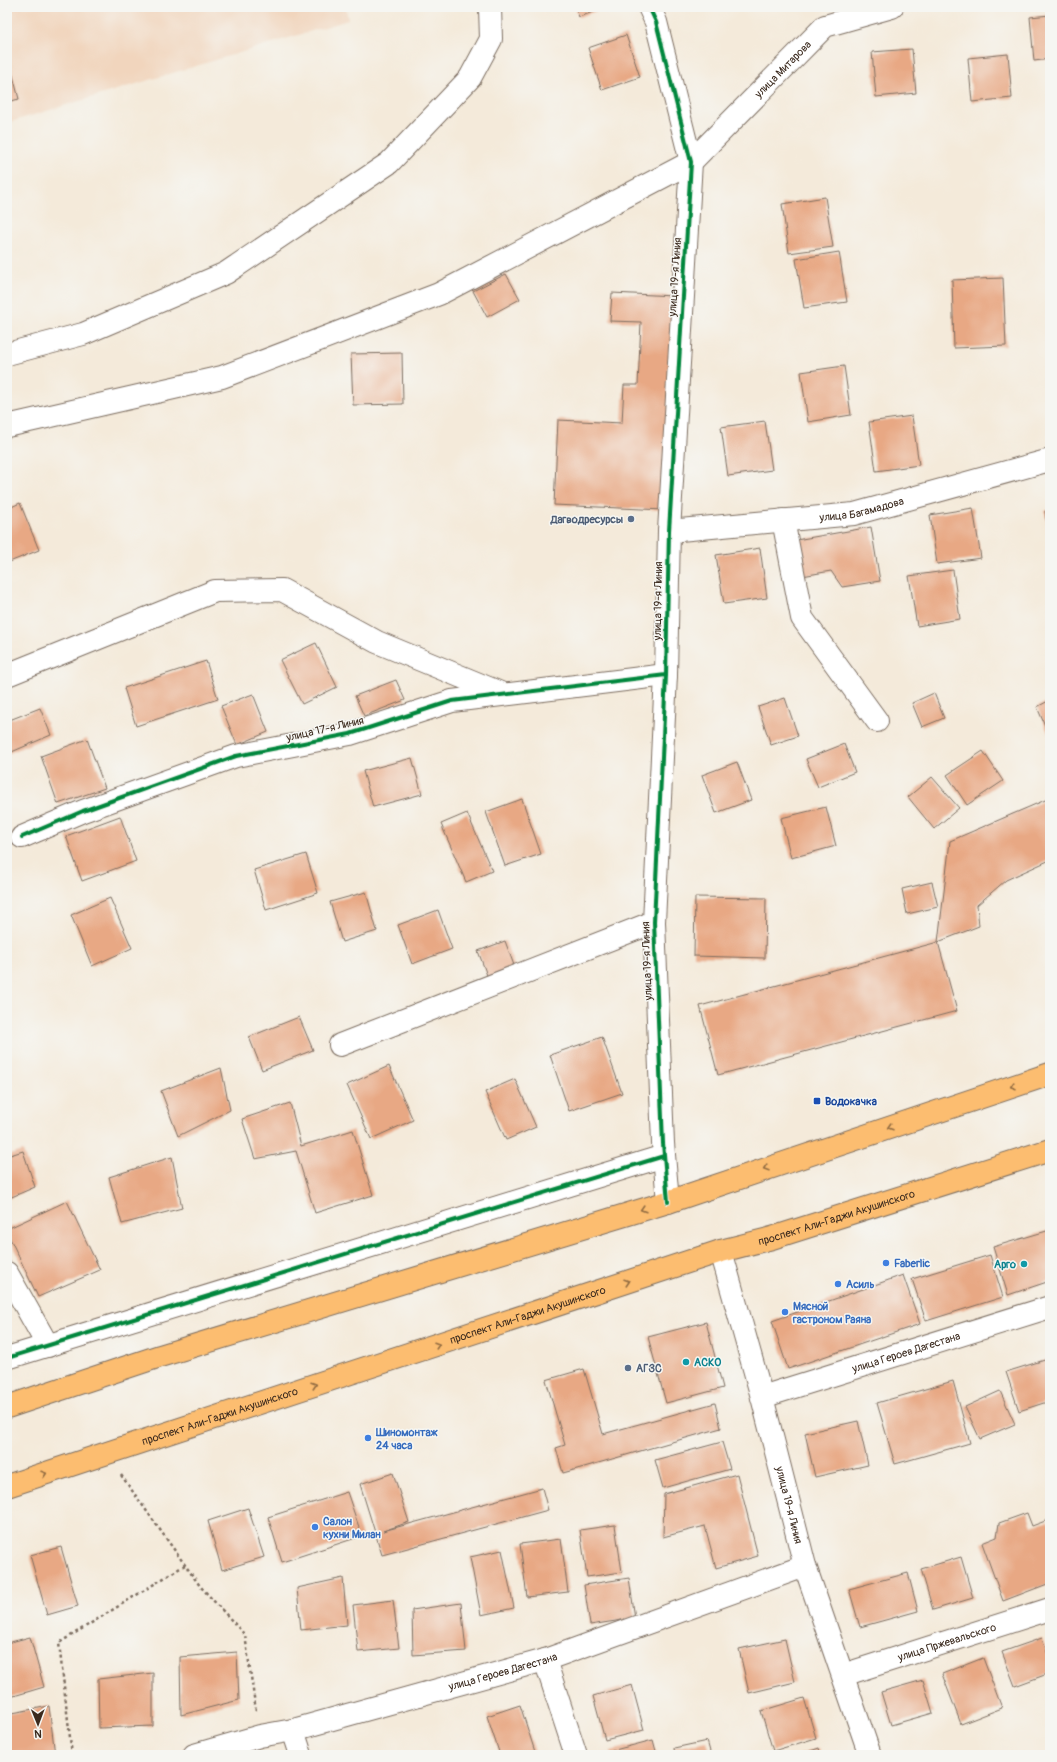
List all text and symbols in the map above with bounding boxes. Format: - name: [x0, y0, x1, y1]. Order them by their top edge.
- street label: улица Митарова: [751, 38, 814, 101]
- street label: улица 19-я Линия: [666, 237, 684, 318]
- street label: улица Багамадова: [818, 494, 905, 524]
- place label: Дагводресурсы: [550, 513, 623, 526]
- marker: Дагводресурсы: [626, 514, 636, 524]
- street label: улица 19-я Линия: [651, 561, 665, 642]
- street label: улица 17-я Линия: [284, 714, 365, 744]
- street label: улица 19-я Линия: [639, 921, 655, 1002]
- one-way arrow: [1010, 1081, 1017, 1090]
- place label: Водокачка: [825, 1095, 877, 1108]
- marker: Водокачка: [812, 1096, 822, 1106]
- one-way arrow: [886, 1122, 893, 1131]
- one-way arrow: [763, 1163, 770, 1172]
- street label: проспект Али-Гаджи Акушинского: [757, 1187, 917, 1248]
- one-way arrow: [640, 1204, 647, 1213]
- place label: Faberlic: [894, 1257, 930, 1270]
- marker: Faberlic: [881, 1258, 891, 1268]
- place label: Арго: [994, 1258, 1016, 1271]
- marker: Арго: [1019, 1259, 1029, 1269]
- one-way arrow: [624, 1278, 631, 1286]
- place label: Асиль: [846, 1278, 874, 1291]
- marker: Асиль: [833, 1279, 843, 1289]
- street label: проспект Али-Гаджи Акушинского: [448, 1283, 607, 1346]
- place label: Мясной гастроном Раяна: [792, 1300, 871, 1326]
- marker: Мясной гастроном Раяна: [780, 1307, 790, 1317]
- street label: улица Героев Дагестана: [850, 1329, 962, 1375]
- one-way arrow: [434, 1341, 441, 1349]
- place label: АСКО: [694, 1356, 721, 1369]
- marker: АСКО: [681, 1357, 691, 1367]
- place label: АГЗС: [636, 1362, 662, 1375]
- marker: АГЗС: [623, 1363, 633, 1373]
- one-way arrow: [310, 1382, 317, 1390]
- street label: проспект Али-Гаджи Акушинского: [140, 1384, 300, 1448]
- place label: Шиномонтаж 24 часа: [375, 1426, 439, 1452]
- marker: Шиномонтаж 24 часа: [363, 1433, 373, 1443]
- street label: улица 19-я Линия: [773, 1464, 806, 1545]
- one-way arrow: [40, 1470, 47, 1479]
- place label: Салон кухни Милан: [323, 1515, 381, 1541]
- marker: Салон кухни Милан: [310, 1522, 320, 1532]
- street label: улица Пржевальского: [895, 1620, 998, 1664]
- street label: улица Героев Дагестана: [446, 1650, 559, 1693]
- north arrow: [18, 1704, 58, 1744]
- text: N: [34, 1727, 42, 1740]

